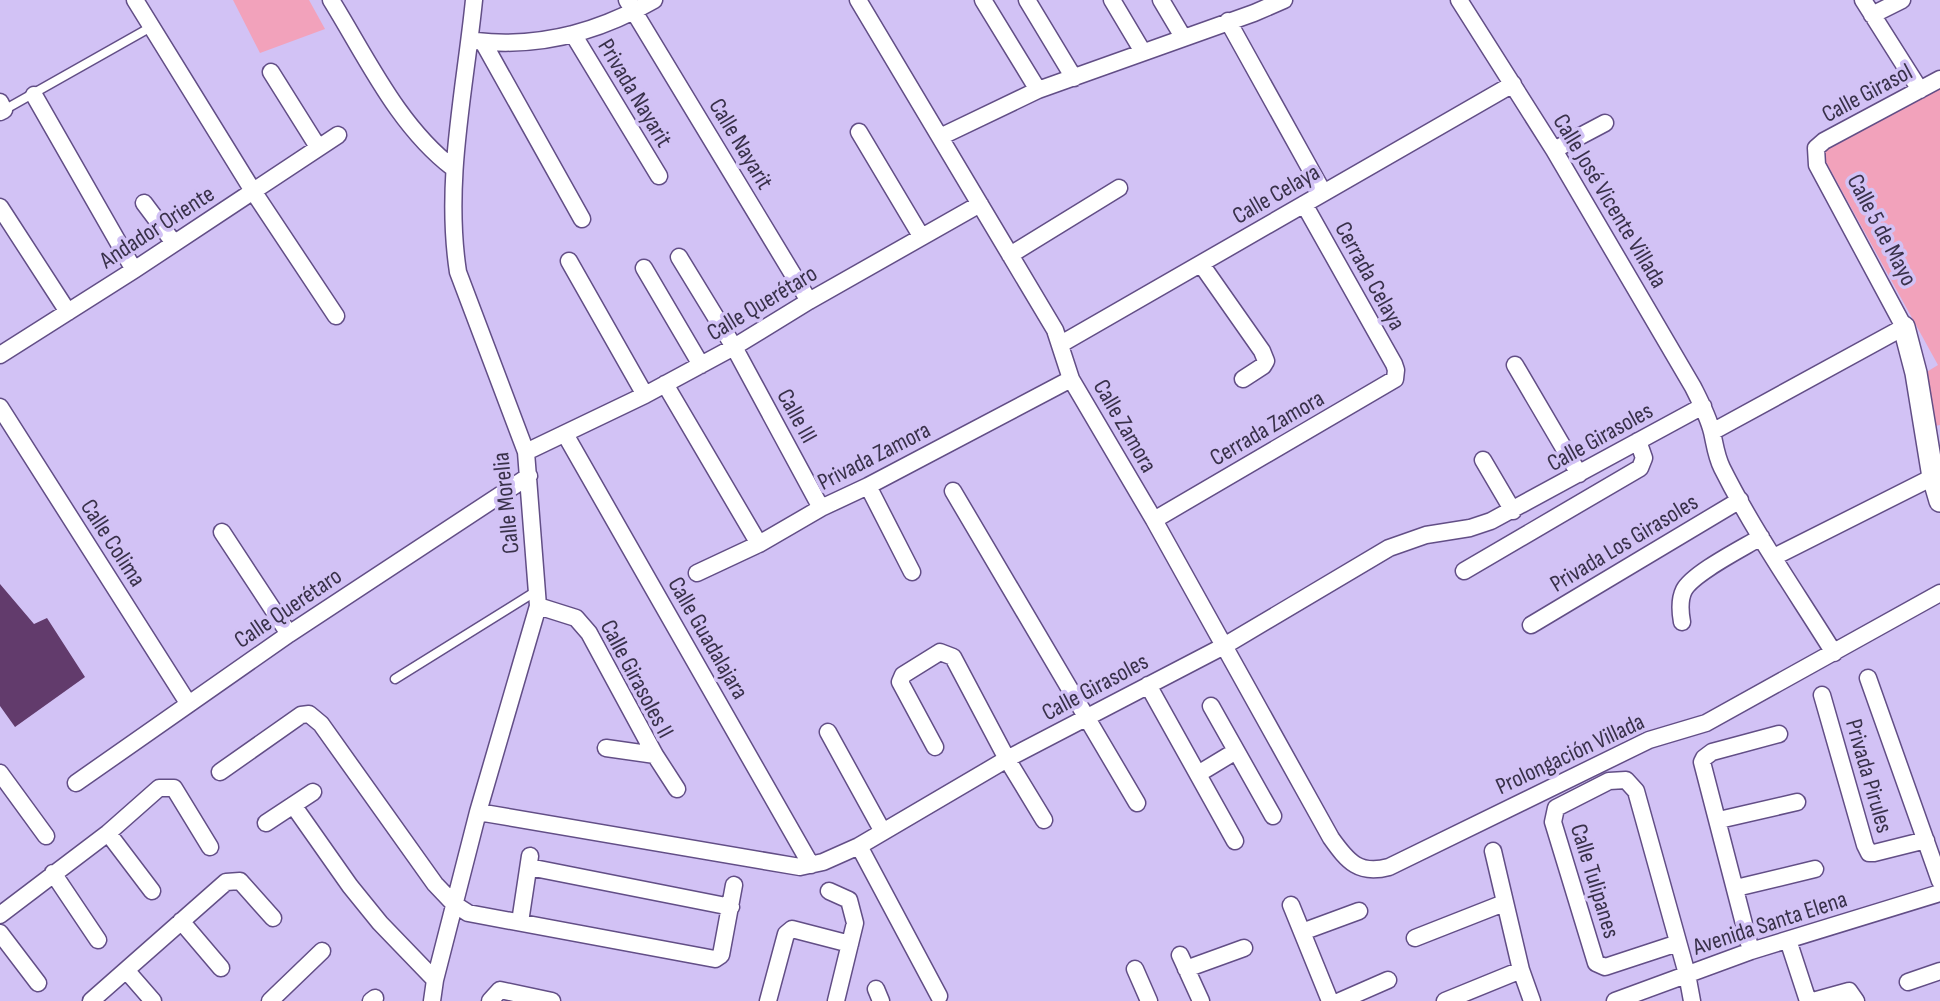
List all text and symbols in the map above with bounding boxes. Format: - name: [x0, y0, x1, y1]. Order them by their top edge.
- street label: Privada Nayarit: [591, 34, 679, 152]
- street label: Calle Girasol: [1817, 57, 1917, 129]
- street label: Calle Nayarit: [703, 93, 779, 195]
- street label: Calle José Vicente Villada: [1547, 109, 1673, 293]
- street label: Calle Celaya: [1227, 158, 1325, 230]
- street label: Calle 5 de Mayo: [1841, 169, 1923, 291]
- street label: Andador Oriente: [93, 179, 220, 275]
- street label: Cerrada Celaya: [1328, 217, 1412, 335]
- street label: Calle Querétaro: [702, 259, 822, 347]
- street label: Calle Zamora: [1087, 374, 1163, 478]
- street label: Calle III: [770, 384, 824, 448]
- street label: Cerrada Zamora: [1205, 384, 1329, 472]
- street label: Calle Girasoles: [1542, 396, 1658, 478]
- street label: Privada Zamora: [813, 415, 935, 497]
- street label: Calle Morelia: [486, 451, 526, 555]
- street label: Privada Los Girasoles: [1545, 487, 1703, 599]
- street label: Calle Colima: [74, 494, 152, 592]
- street label: Calle Querétaro: [229, 561, 347, 655]
- street label: Calle Guadalajara: [661, 572, 755, 704]
- street label: Calle Girasoles II: [594, 615, 680, 743]
- street label: Calle Girasoles: [1037, 647, 1153, 727]
- street label: Prolongación Villada: [1491, 707, 1649, 801]
- street label: Privada Pirules: [1839, 716, 1899, 836]
- street label: Calle Tulipanes: [1564, 820, 1626, 942]
- street label: Avenida Santa Elena: [1688, 884, 1851, 962]

